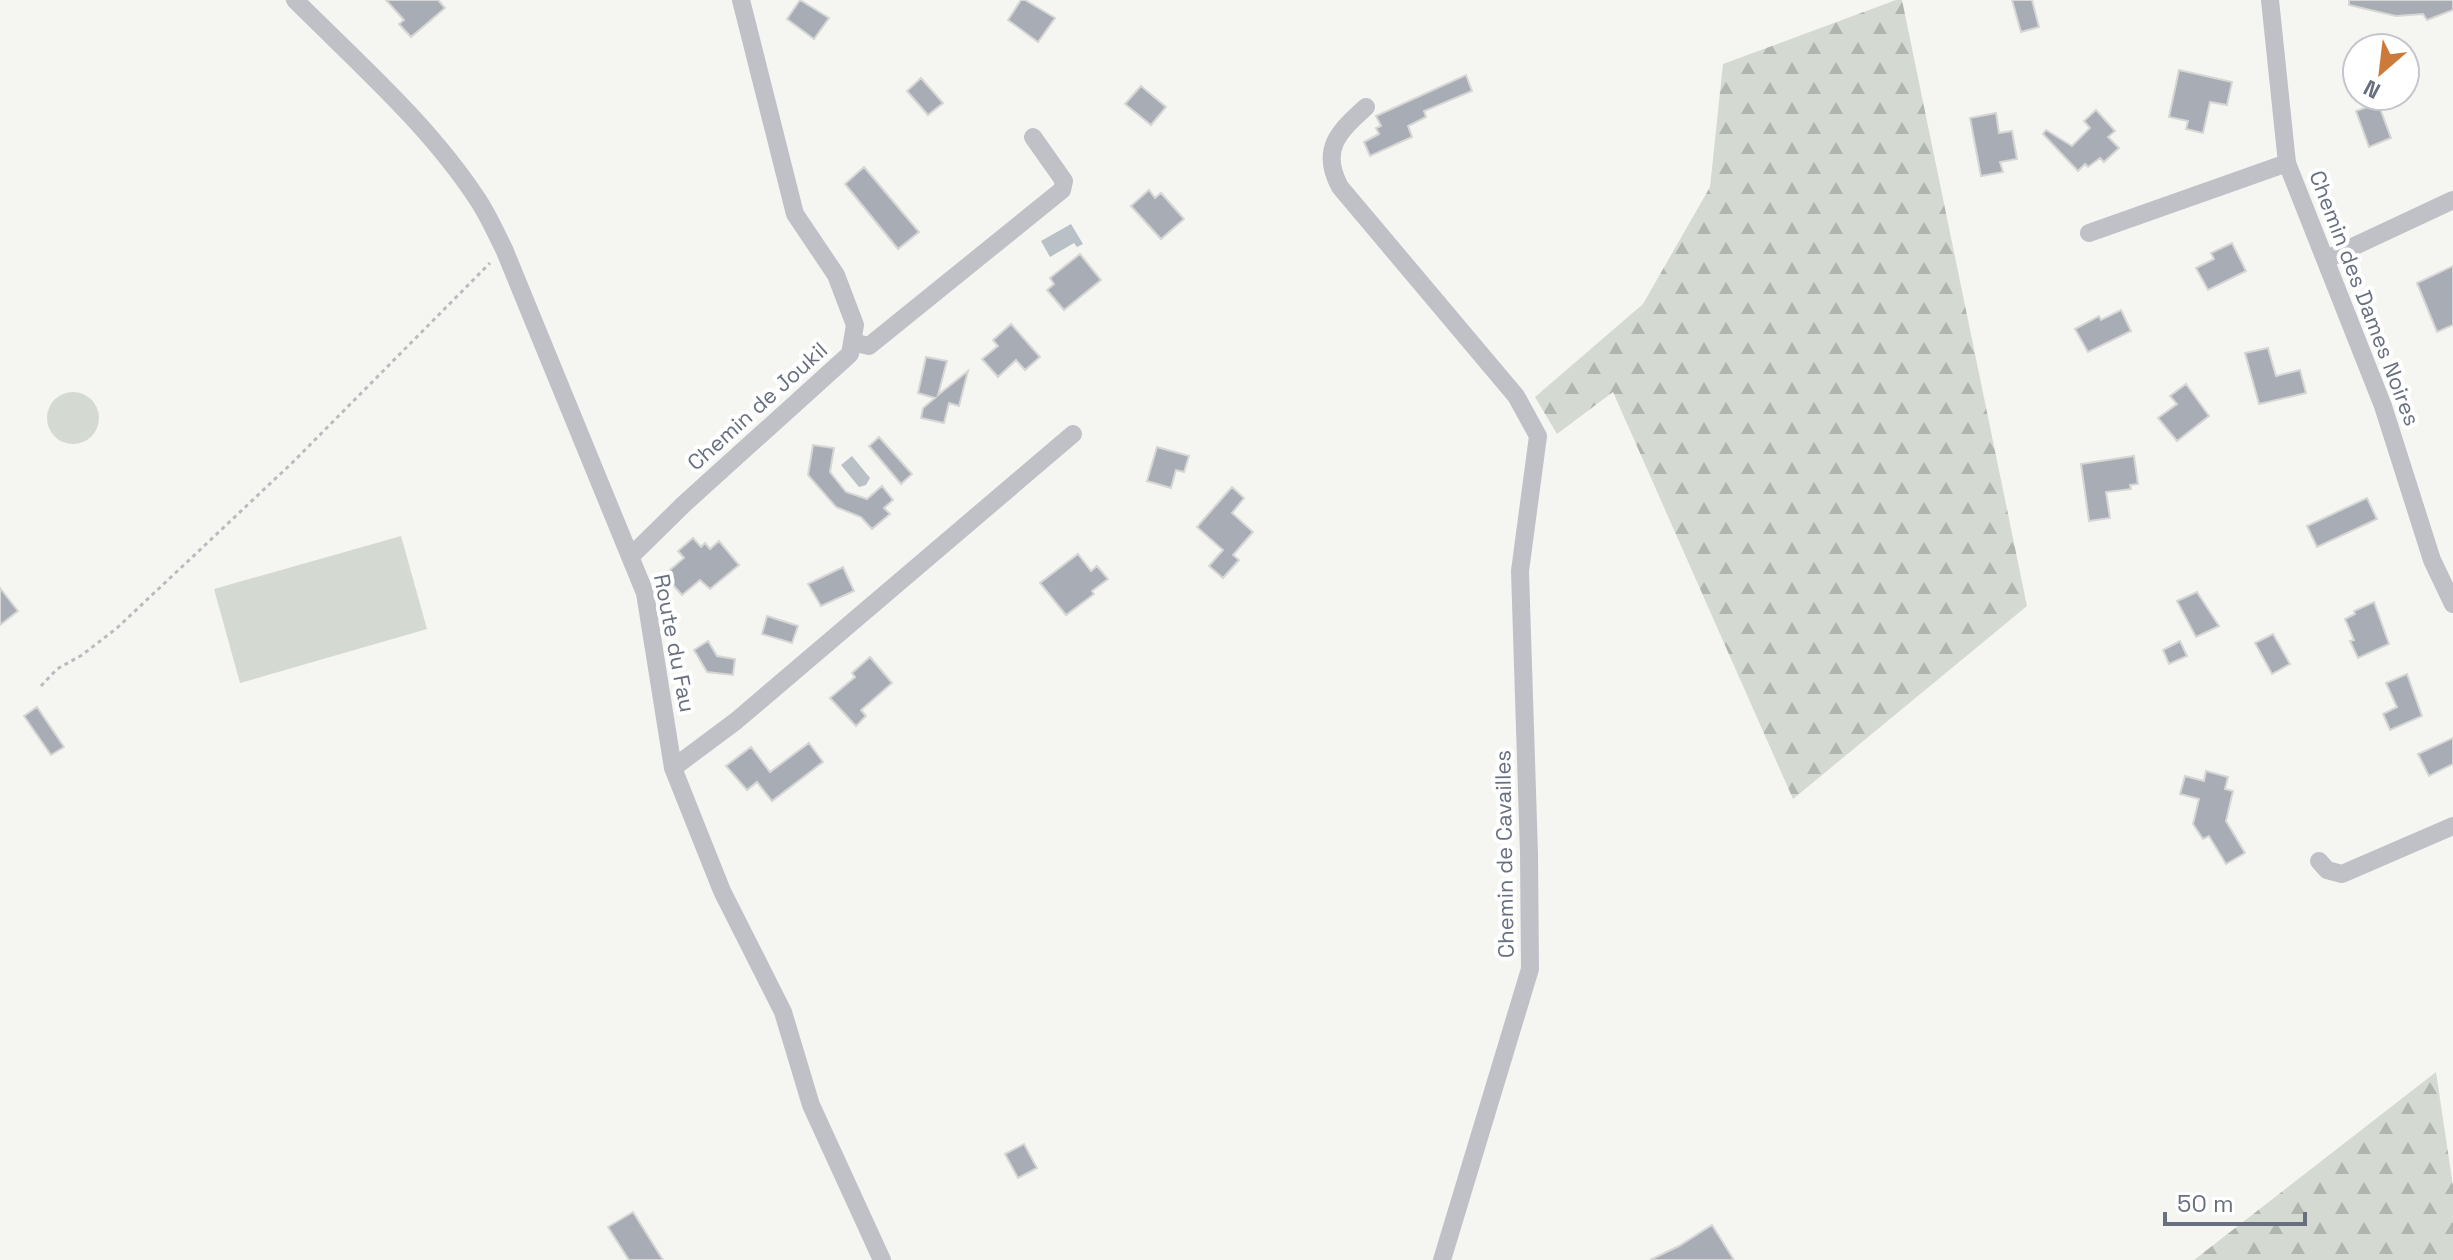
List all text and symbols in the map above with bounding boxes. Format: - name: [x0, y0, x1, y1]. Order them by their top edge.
- north arrow: [2341, 32, 2421, 112]
- text: N: [2359, 74, 2385, 105]
- street label: Chemin des Dames Noires: [2303, 166, 2427, 430]
- street label: Chemin de Joukil: [681, 336, 833, 476]
- street label: Route du Fau: [648, 572, 702, 714]
- street label: Chemin de Cavailles: [1488, 750, 1520, 958]
- scale bar: [2165, 1176, 2305, 1226]
- text: 50 m: [2177, 1188, 2234, 1219]

